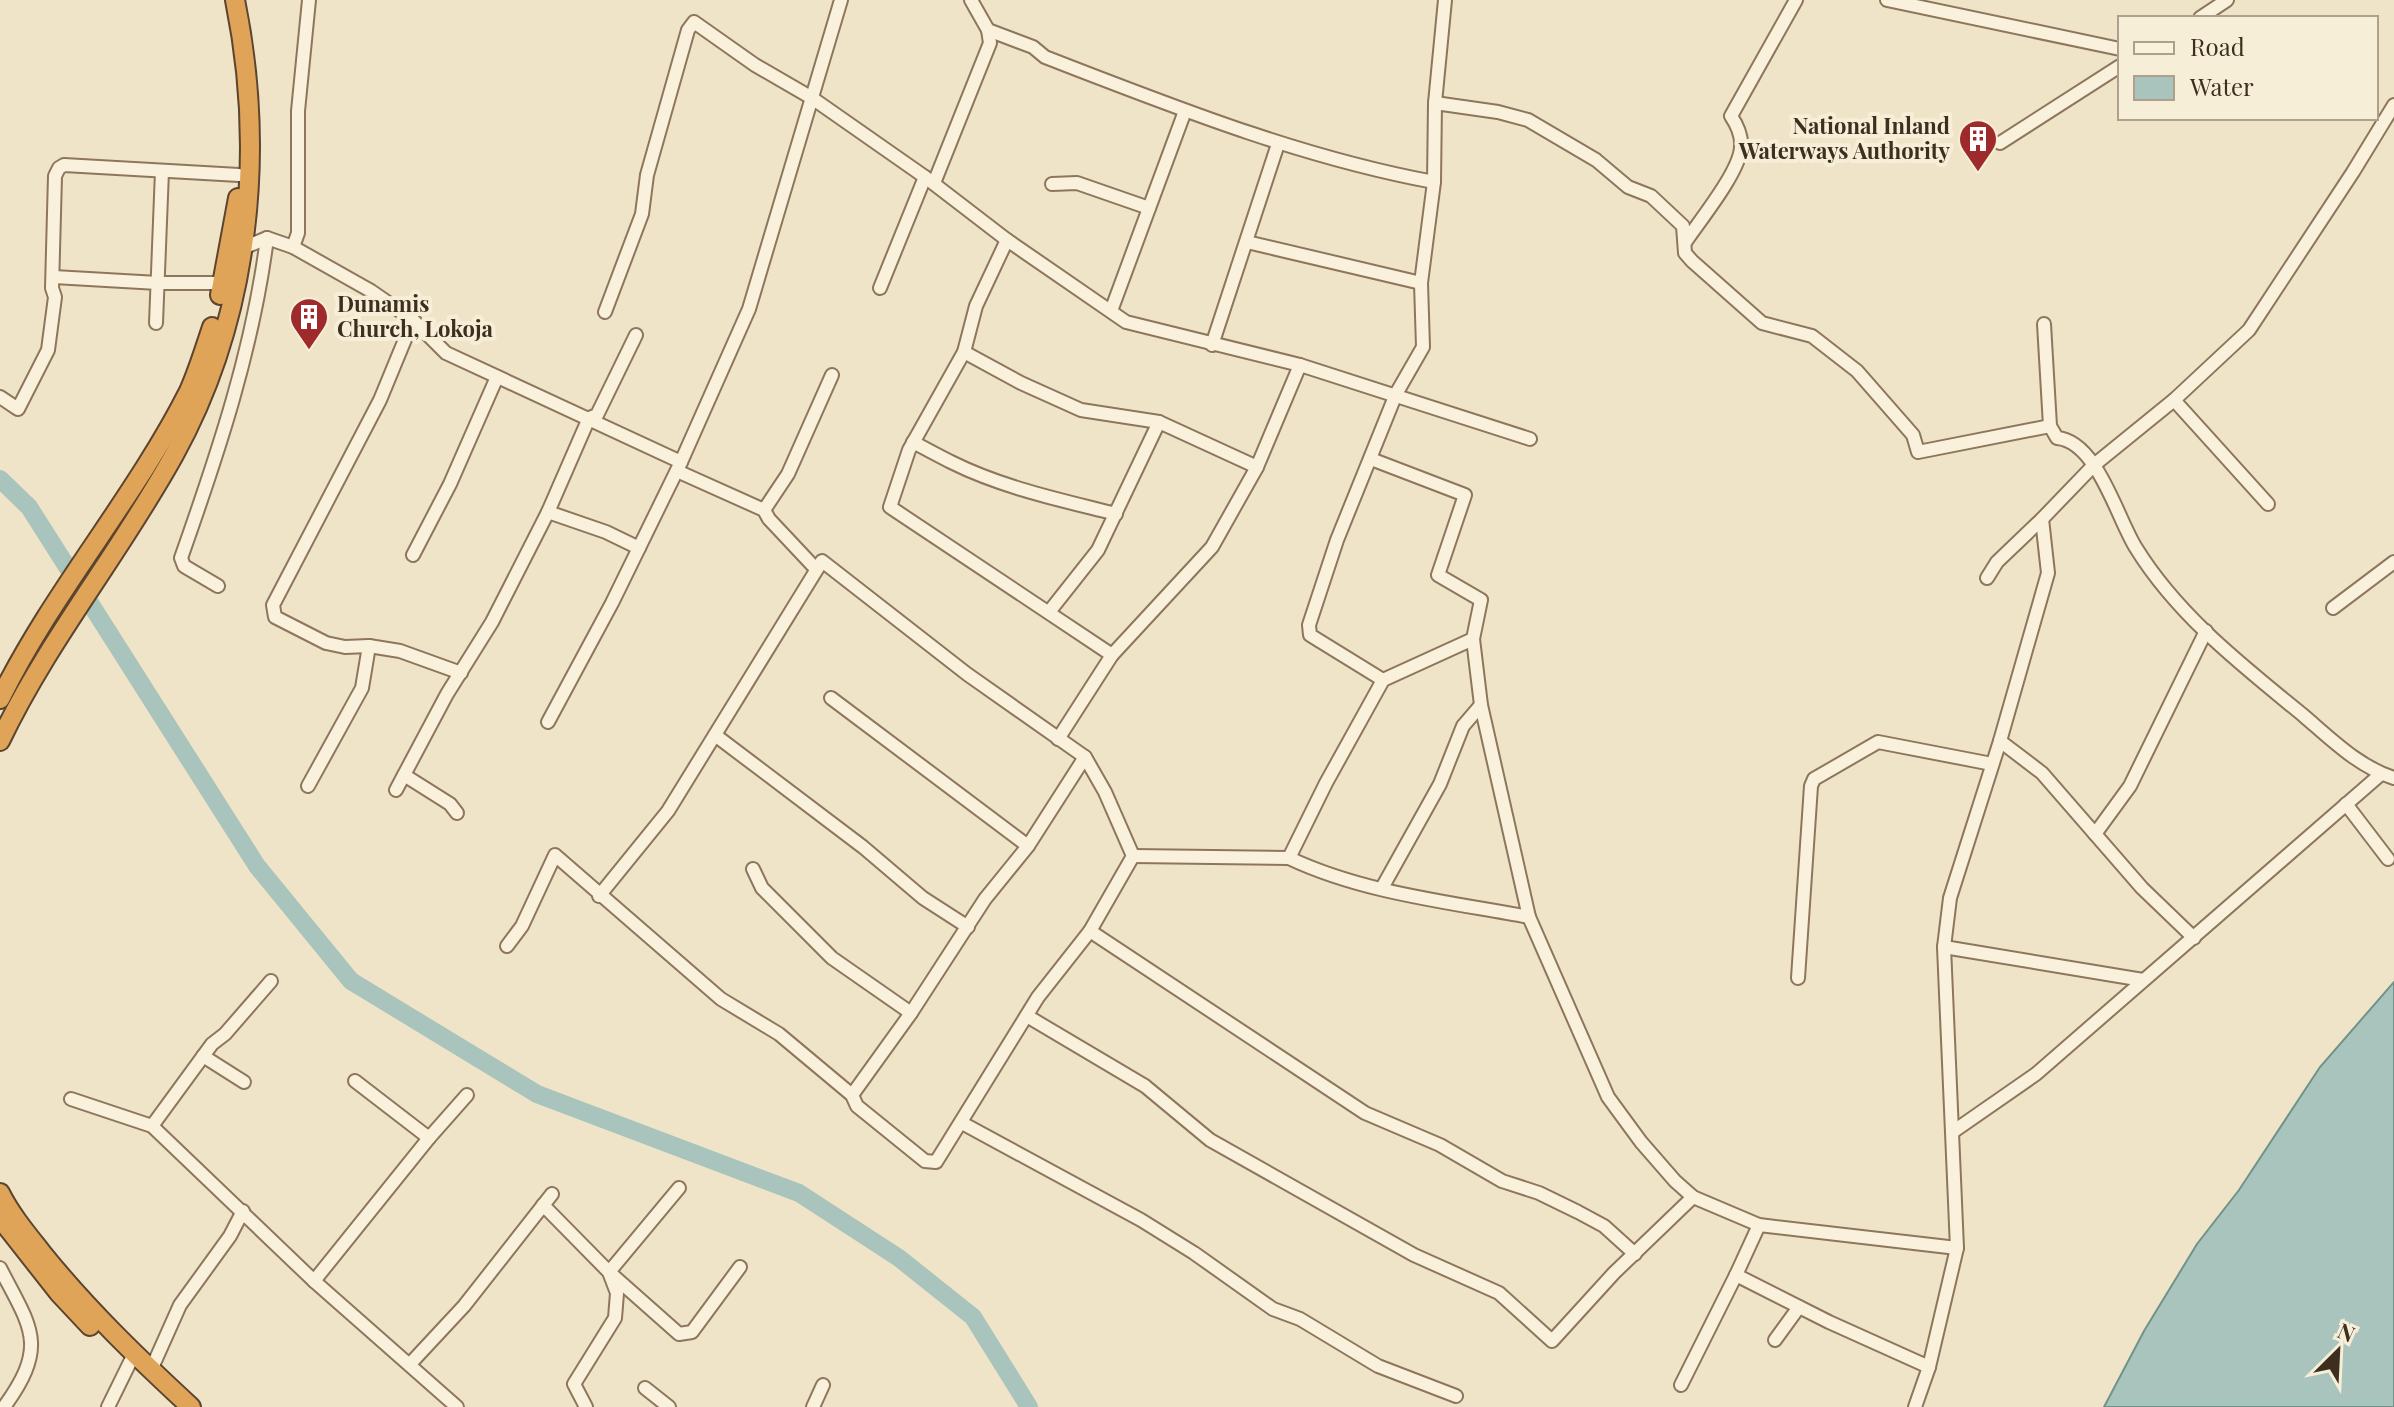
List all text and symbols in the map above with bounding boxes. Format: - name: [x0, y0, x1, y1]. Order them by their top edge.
- legend: [2118, 16, 2378, 120]
- text: Road: [2190, 30, 2245, 62]
- text: Water: [2189, 70, 2254, 102]
- place label: National Inland Waterways Authority: [1738, 110, 1951, 165]
- building icon: National Inland Waterways Authority: [1957, 118, 1999, 173]
- place label: Dunamis Church, Lokoja: [337, 288, 494, 343]
- building icon: Dunamis Church, Lokoja: [288, 296, 330, 351]
- north arrow: [2298, 1311, 2378, 1391]
- text: N: [2333, 1315, 2360, 1349]

